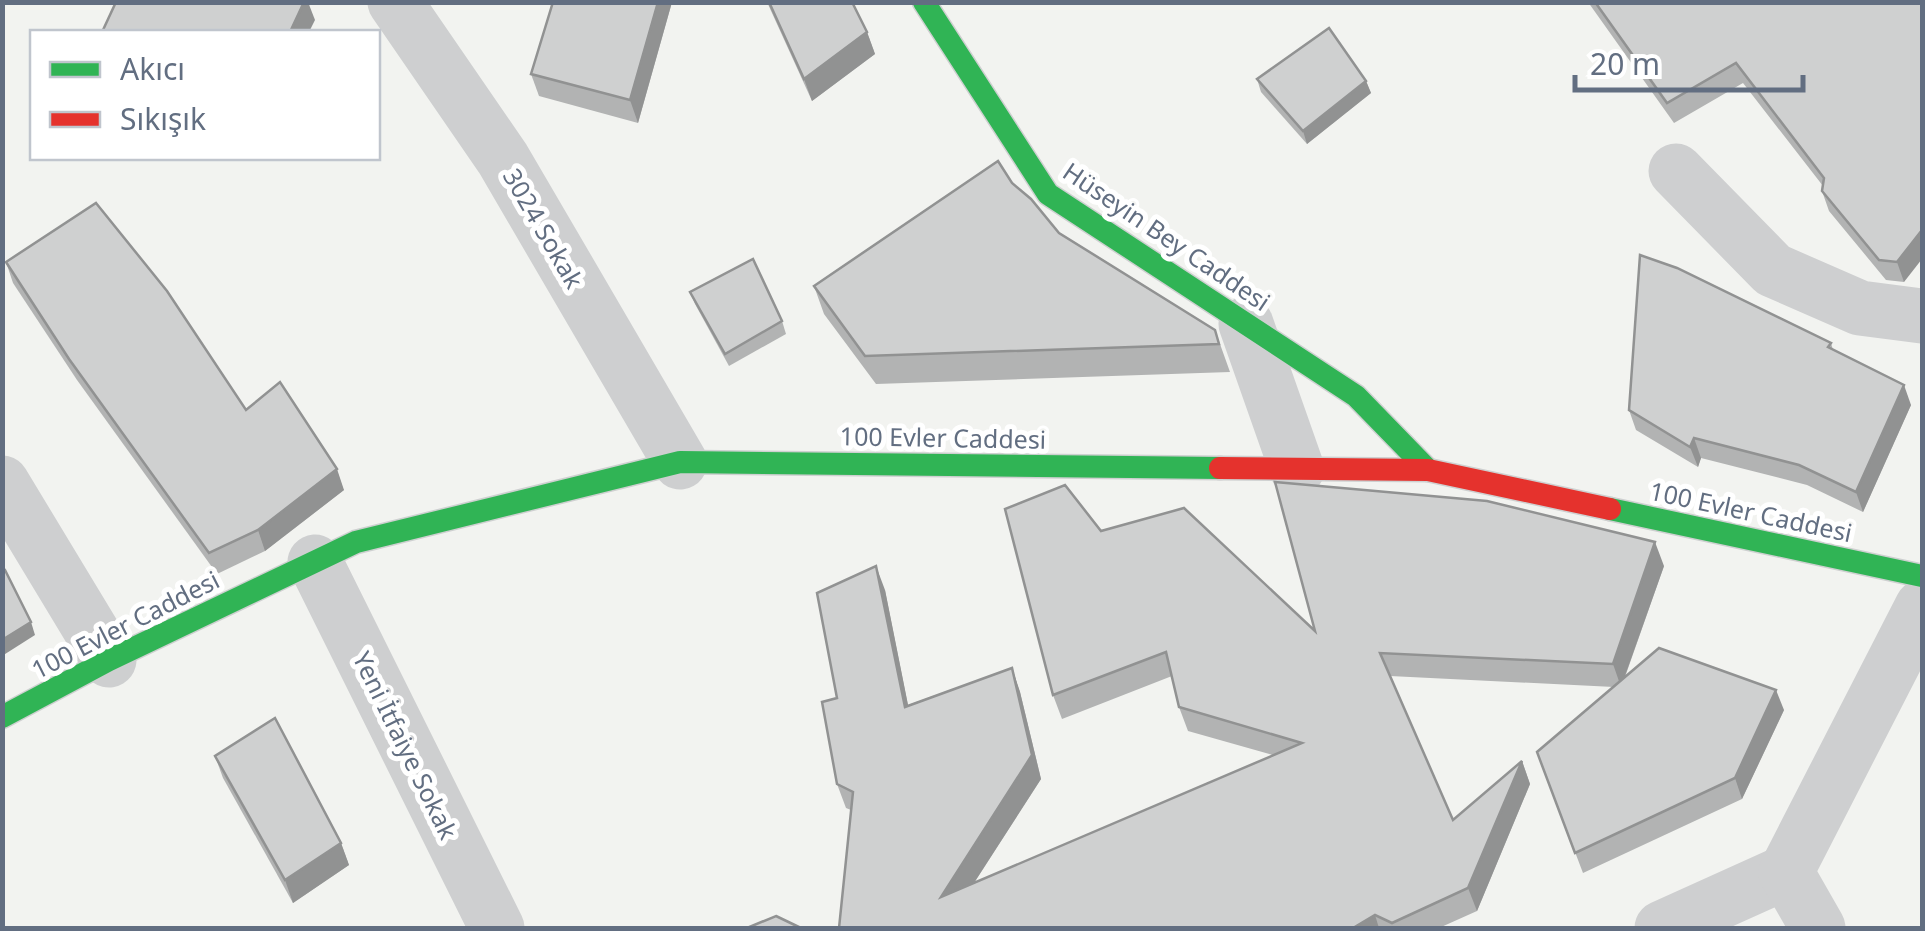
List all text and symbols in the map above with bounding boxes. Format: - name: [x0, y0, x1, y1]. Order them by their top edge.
- legend: [30, 30, 380, 160]
- scale bar: [1575, 30, 1802, 92]
- text: 20 m: [1590, 43, 1660, 84]
- text: Akıcı: [120, 48, 185, 89]
- text: Sıkışık: [120, 98, 206, 139]
- street label: Hüseyin Bey Caddesi: [1057, 154, 1277, 318]
- street label: 3024 Sokak: [496, 162, 592, 295]
- street label: 100 Evler Caddesi: [839, 418, 1047, 456]
- street label: 100 Evler Caddesi: [1646, 473, 1856, 549]
- street label: 100 Evler Caddesi: [25, 562, 225, 686]
- street label: Yeni İtfaiye Sokak: [346, 645, 466, 845]

